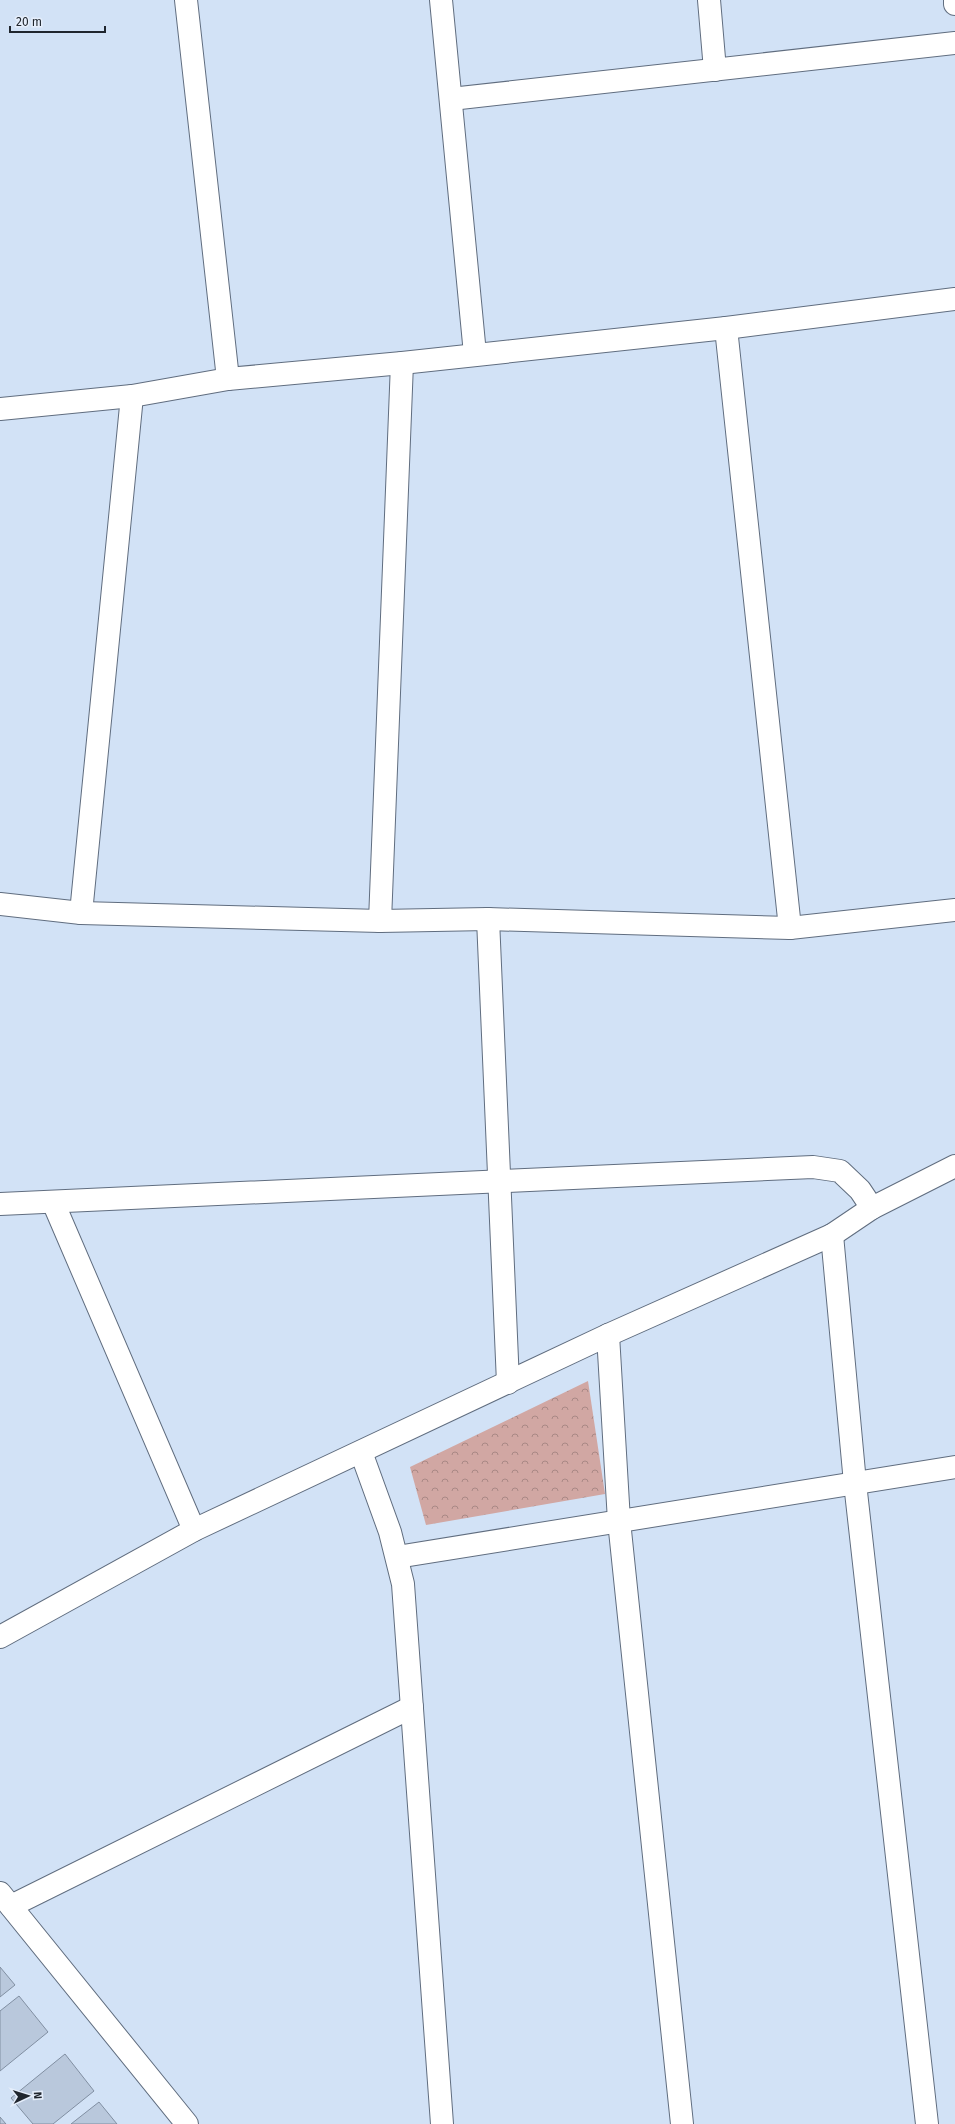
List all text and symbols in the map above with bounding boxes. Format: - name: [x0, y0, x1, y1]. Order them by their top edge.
- scale bar: [10, 8, 105, 34]
- text: 20 m: [16, 15, 42, 29]
- north arrow: [8, 2076, 48, 2116]
- text: N: [31, 2091, 44, 2099]

